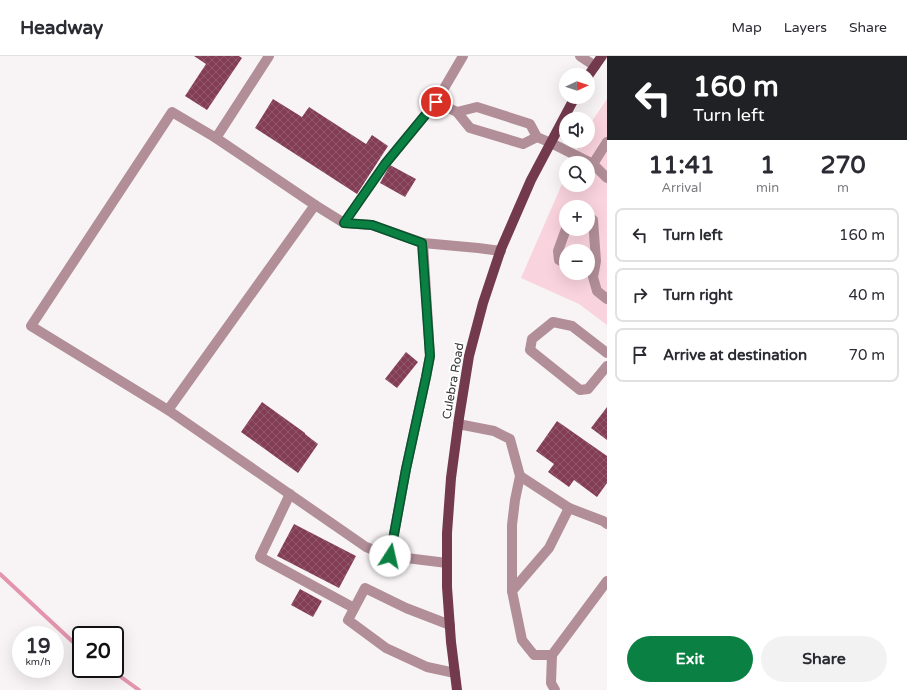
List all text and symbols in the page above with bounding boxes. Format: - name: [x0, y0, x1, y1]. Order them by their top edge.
- text: Headway: [20, 17, 103, 39]
- text: Map: [732, 19, 762, 36]
- text: Layers: [784, 19, 827, 36]
- text: Share: [849, 19, 887, 36]
- north arrow: [559, 68, 595, 104]
- map controls: [559, 68, 595, 280]
- text: 160 m: [693, 70, 779, 104]
- icon: left: [627, 72, 679, 124]
- pin: [419, 85, 453, 119]
- icon: arrive: [425, 91, 447, 113]
- text: Turn left: [693, 104, 765, 126]
- button: sound: [559, 112, 595, 148]
- text: 11:41: [648, 151, 715, 180]
- text: 1: [760, 151, 775, 180]
- text: 270: [820, 151, 866, 180]
- button: search: [559, 156, 595, 192]
- text: Arrival: [661, 180, 702, 196]
- text: min: [756, 180, 779, 196]
- text: m: [837, 180, 849, 196]
- button: +: [559, 200, 595, 236]
- icon: left: [629, 224, 651, 246]
- text: Turn left: [663, 226, 723, 244]
- text: 160 m: [839, 226, 885, 244]
- button: −: [559, 244, 595, 280]
- icon: right: [629, 284, 651, 306]
- text: Turn right: [663, 286, 733, 304]
- text: 40 m: [848, 286, 885, 304]
- street label: Culebra Road: [439, 342, 467, 420]
- icon: arrive: [629, 344, 651, 366]
- text: Arrive at destination: [663, 346, 807, 364]
- text: 70 m: [848, 346, 885, 364]
- position arrow: [369, 535, 411, 577]
- speed limit sign: 20: [72, 626, 124, 678]
- text: 19: [25, 635, 51, 659]
- button: Exit: [627, 636, 753, 682]
- button: Share: [761, 636, 887, 682]
- text: km/h: [25, 656, 51, 668]

